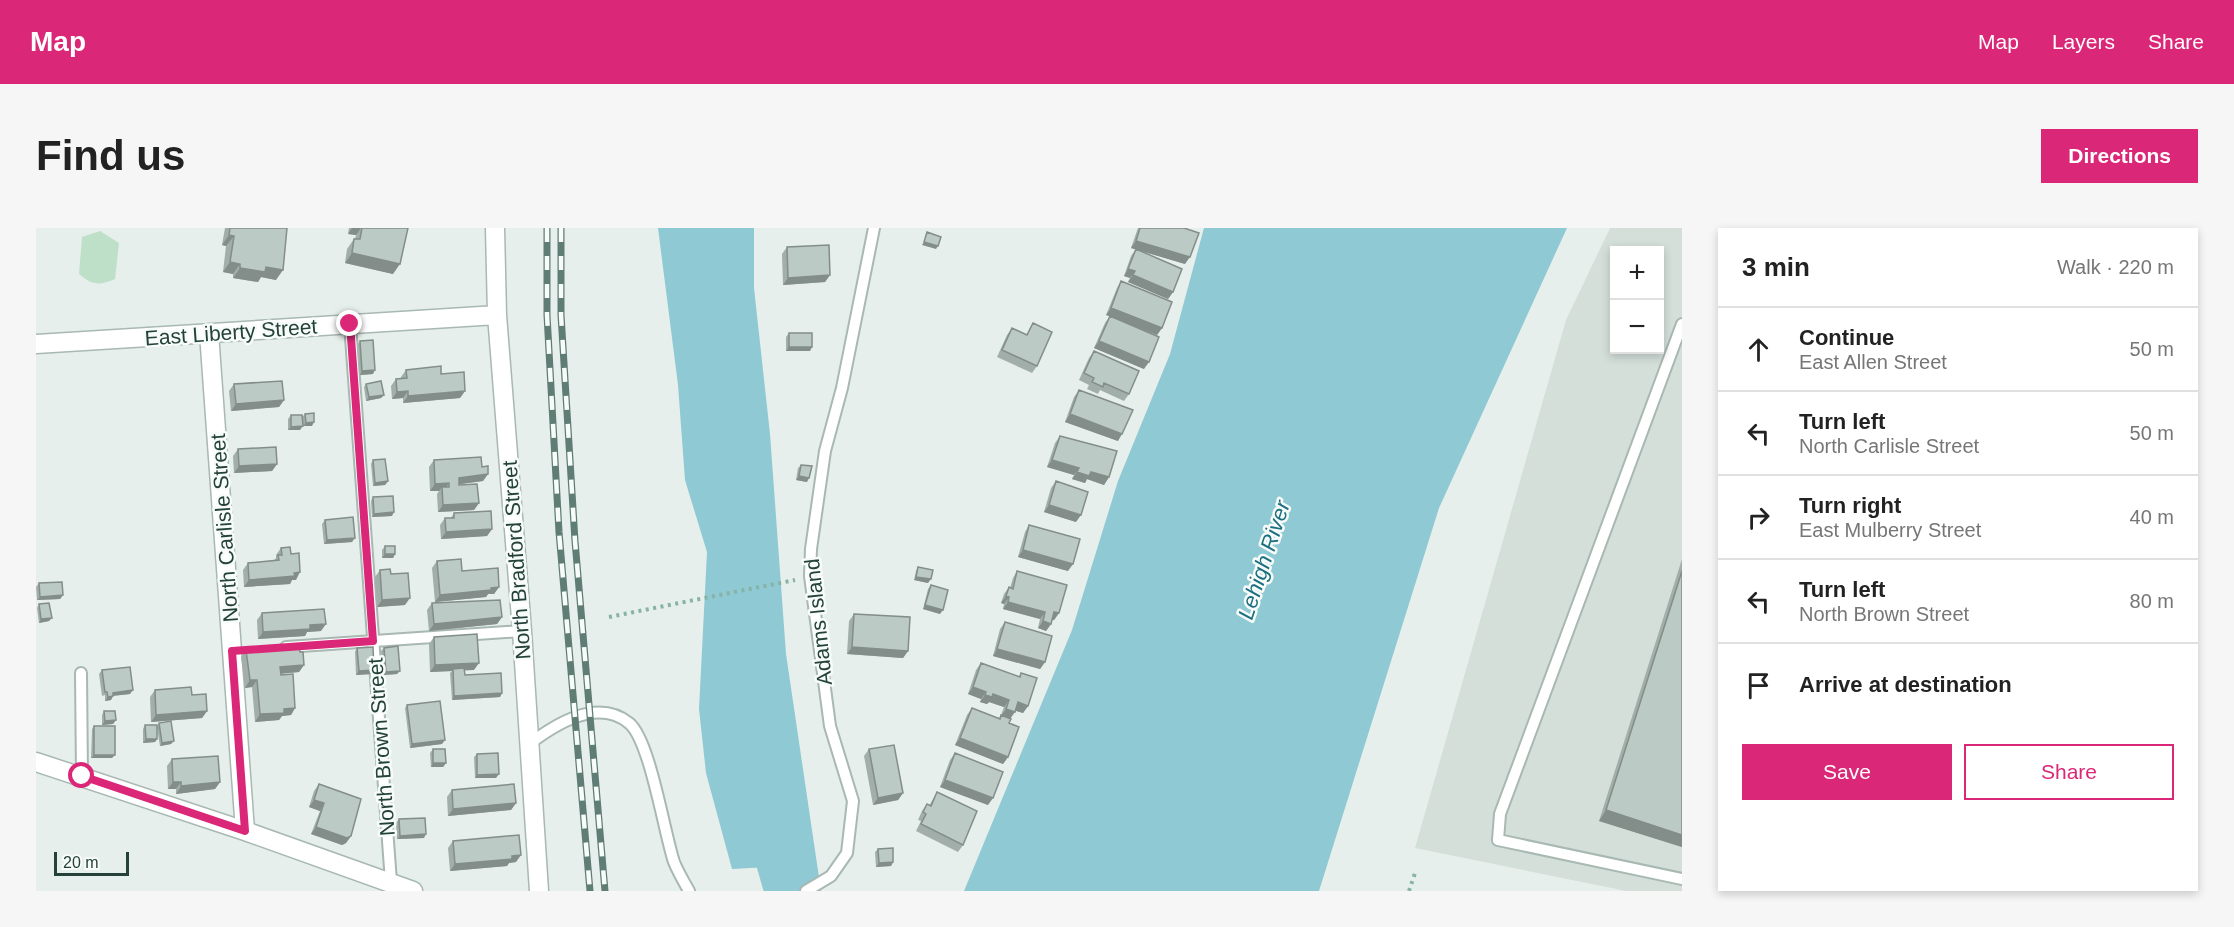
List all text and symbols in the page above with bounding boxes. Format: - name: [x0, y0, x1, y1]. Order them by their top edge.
- text: Map: [30, 26, 86, 57]
- text: Map: [1978, 30, 2019, 53]
- text: Layers: [2052, 30, 2115, 53]
- text: Share: [2148, 30, 2204, 53]
- button: Directions: [2041, 129, 2198, 183]
- text: Find us: [36, 132, 185, 179]
- map controls: [1610, 246, 1664, 354]
- button: +: [1610, 246, 1664, 300]
- text: 3 min: [1742, 252, 1810, 282]
- text: Walk · 220 m: [2057, 256, 2174, 278]
- button: −: [1610, 300, 1664, 354]
- route end: [336, 310, 362, 336]
- street label: East Liberty Street: [144, 314, 318, 349]
- text: Continue: [1799, 325, 1894, 350]
- icon: ahead: [1742, 333, 1775, 366]
- text: 50 m: [2130, 338, 2174, 360]
- text: East Allen Street: [1799, 351, 1947, 373]
- text: Turn left: [1799, 409, 1885, 434]
- icon: left: [1742, 417, 1775, 450]
- text: 50 m: [2130, 422, 2174, 444]
- street label: North Carlisle Street: [206, 433, 242, 623]
- text: North Carlisle Street: [1799, 435, 1979, 457]
- street label: North Bradford Street: [498, 459, 534, 660]
- text: Turn right: [1799, 493, 1901, 518]
- water label: Lehigh River: [1233, 496, 1295, 623]
- icon: right: [1742, 501, 1775, 534]
- text: 40 m: [2130, 506, 2174, 528]
- text: East Mulberry Street: [1799, 519, 1981, 541]
- street label: Adams Island: [800, 558, 836, 686]
- text: Turn left: [1799, 577, 1885, 602]
- icon: left: [1742, 585, 1775, 618]
- text: 80 m: [2130, 590, 2174, 612]
- text: North Brown Street: [1799, 603, 1969, 625]
- street label: North Brown Street: [363, 657, 399, 837]
- icon: arrive: [1742, 669, 1775, 702]
- text: Arrive at destination: [1799, 672, 2012, 697]
- button: Save: [1742, 744, 1952, 800]
- button: Share: [1964, 744, 2174, 800]
- route start: [68, 762, 94, 788]
- scale bar: [54, 849, 129, 876]
- text: 20 m: [63, 854, 99, 871]

